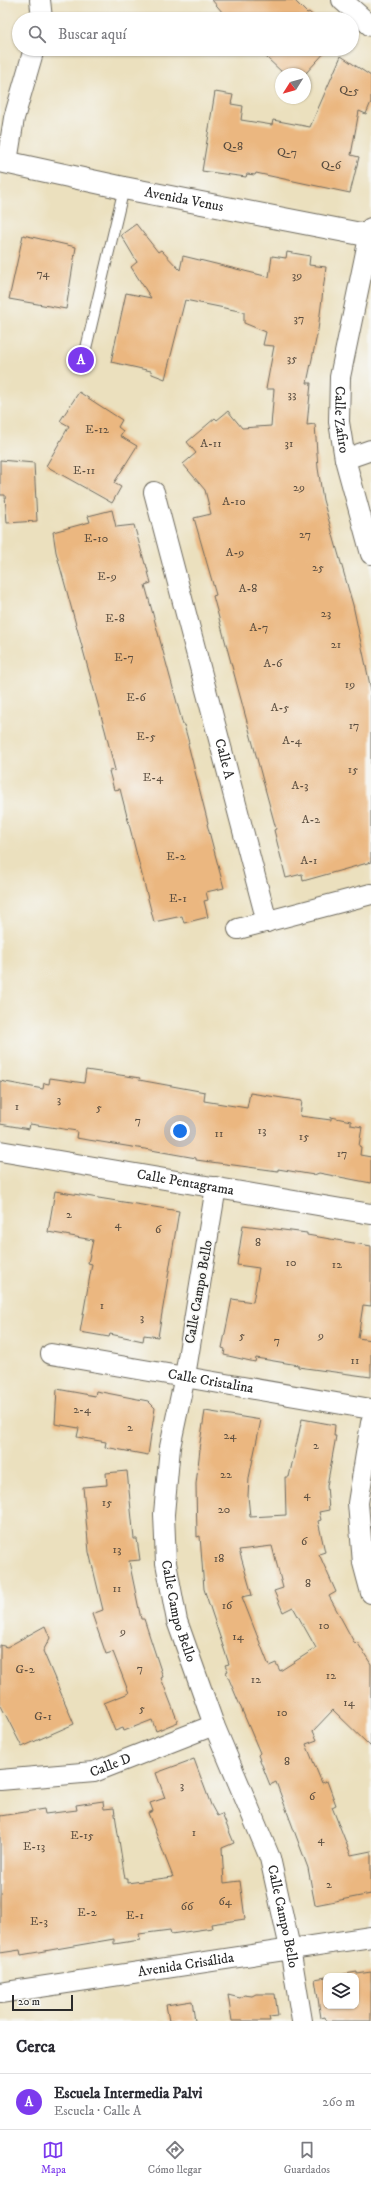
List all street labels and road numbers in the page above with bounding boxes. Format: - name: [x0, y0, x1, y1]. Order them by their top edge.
- street label: Avenida Venus: [143, 183, 225, 216]
- street label: Calle Zafiro: [330, 386, 353, 455]
- street label: Calle A: [210, 737, 238, 782]
- street label: Calle Pentagrama: [135, 1165, 235, 1200]
- street label: Calle Campo Bello: [181, 1239, 217, 1345]
- street label: Calle Cristalina: [166, 1365, 255, 1398]
- street label: Calle Campo Bello: [157, 1558, 200, 1665]
- street label: Calle D: [87, 1749, 134, 1782]
- street label: Calle Campo Bello: [263, 1863, 302, 1970]
- street label: Avenida Crisálida: [137, 1949, 235, 1981]

